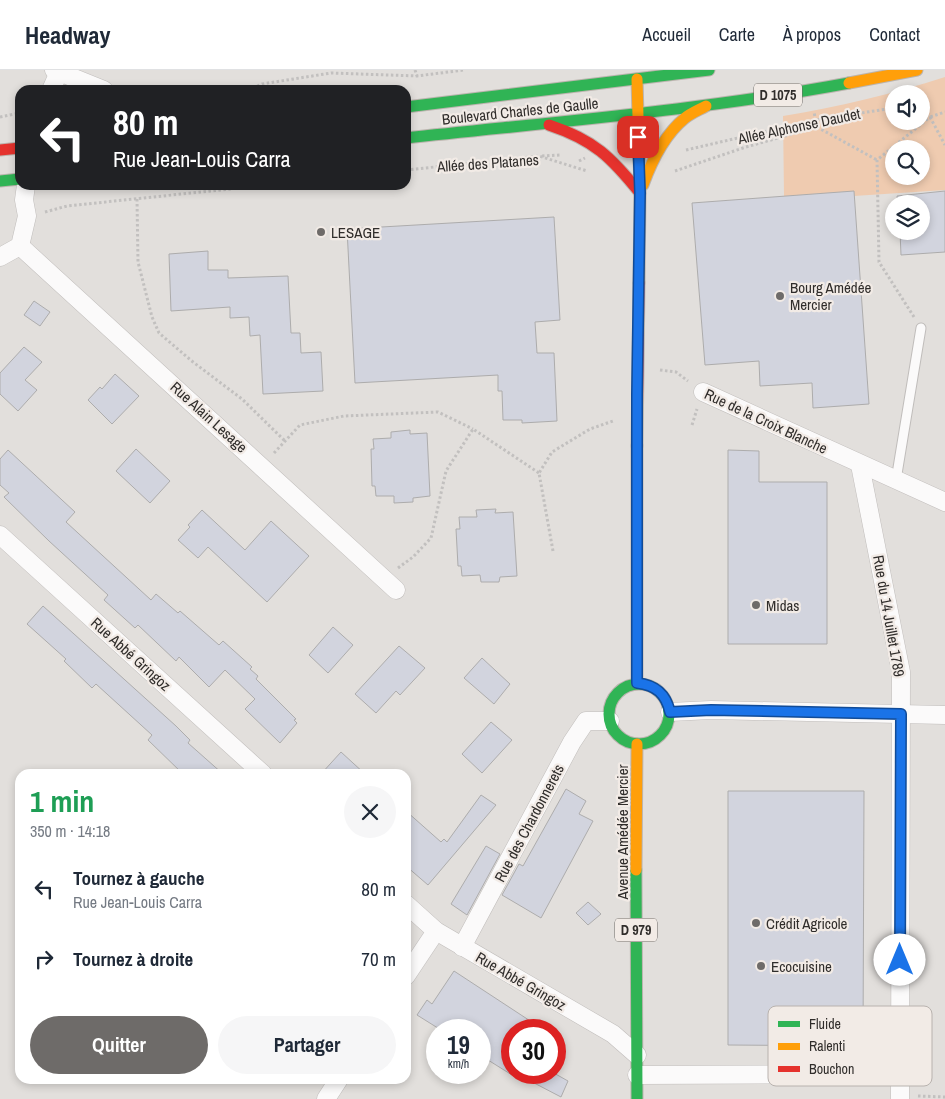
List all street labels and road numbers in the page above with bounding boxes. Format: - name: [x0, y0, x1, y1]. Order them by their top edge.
- road number: D 1075: [754, 84, 802, 106]
- street label: Boulevard Charles de Gaulle: [441, 92, 599, 130]
- street label: Allée Alphonse Daudet: [735, 103, 863, 149]
- street label: Allée des Platanes: [435, 149, 540, 177]
- street label: Rue Alain Lesage: [166, 377, 252, 457]
- street label: Rue de la Croix Blanche: [701, 383, 831, 459]
- street label: Rue du 14 Juillet 1789: [868, 554, 910, 679]
- street label: Rue Abbé Gringoz: [86, 612, 176, 696]
- street label: Rue des Chardonnerets: [489, 760, 569, 886]
- street label: Avenue Amédée Mercier: [612, 764, 633, 901]
- road number: D 979: [615, 918, 657, 942]
- street label: Rue Abbé Gringoz: [472, 947, 570, 1015]

